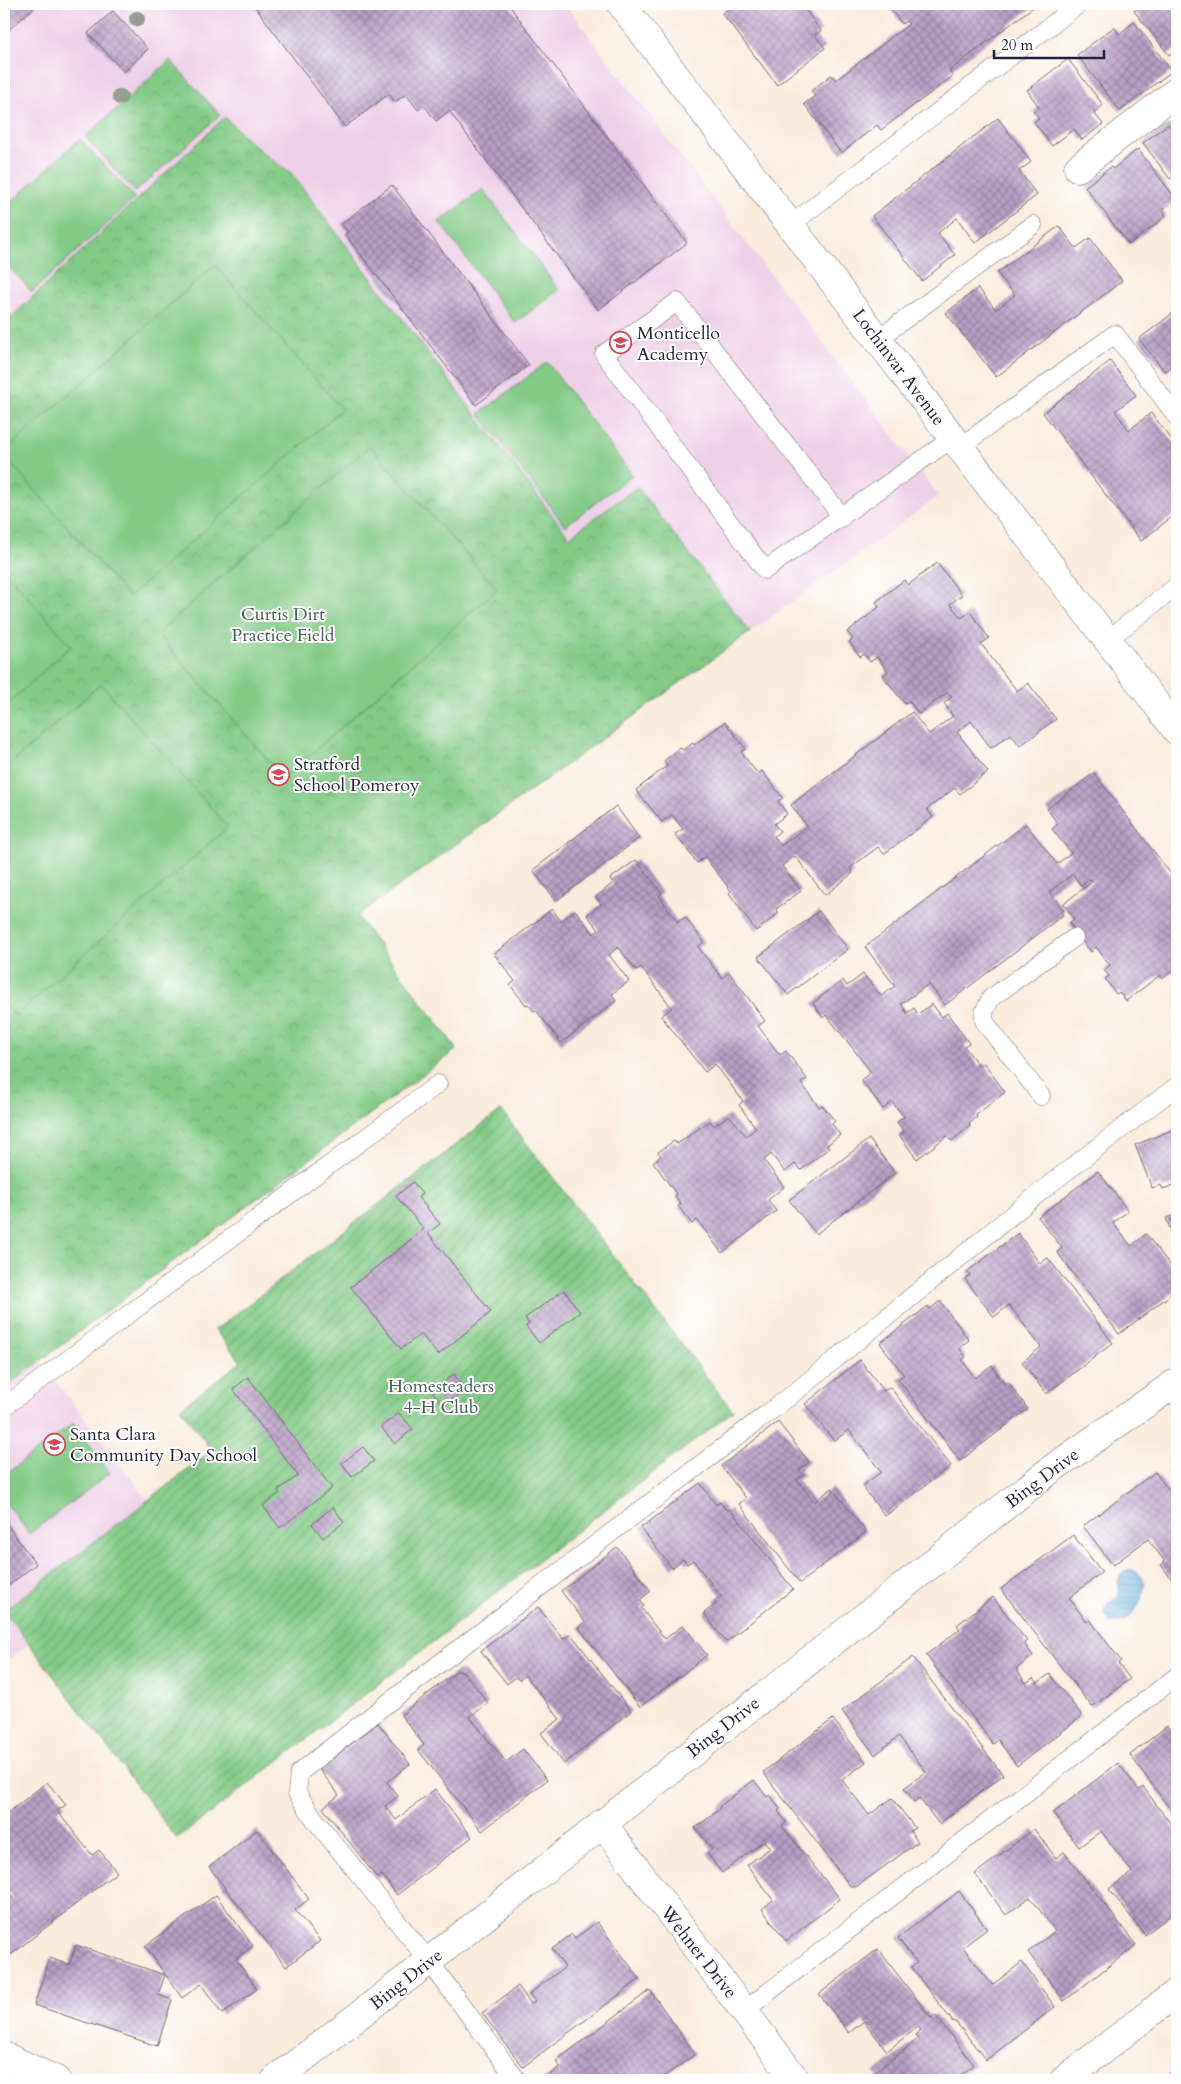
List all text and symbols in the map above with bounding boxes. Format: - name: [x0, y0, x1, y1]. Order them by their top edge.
- scale bar: [994, 28, 1104, 60]
- text: 20 m: [1001, 35, 1033, 55]
- street label: Lochinvar Avenue: [846, 304, 951, 431]
- place label: Monticello Academy: [637, 321, 720, 367]
- school or university icon: Monticello Academy: [609, 331, 633, 355]
- park label: Curtis Dirt Practice Field: [232, 602, 335, 648]
- place label: Stratford School Pomeroy: [294, 752, 420, 798]
- school or university icon: Stratford School Pomeroy: [266, 762, 290, 786]
- park label: Homesteaders 4-H Club: [388, 1374, 494, 1420]
- place label: Santa Clara Community Day School: [70, 1422, 257, 1468]
- school or university icon: Santa Clara Community Day School: [42, 1432, 66, 1456]
- street label: Bing Drive: [1000, 1443, 1084, 1514]
- street label: Bing Drive: [682, 1691, 765, 1764]
- street label: Wehner Drive: [654, 1900, 743, 2004]
- street label: Bing Drive: [365, 1943, 448, 2016]

